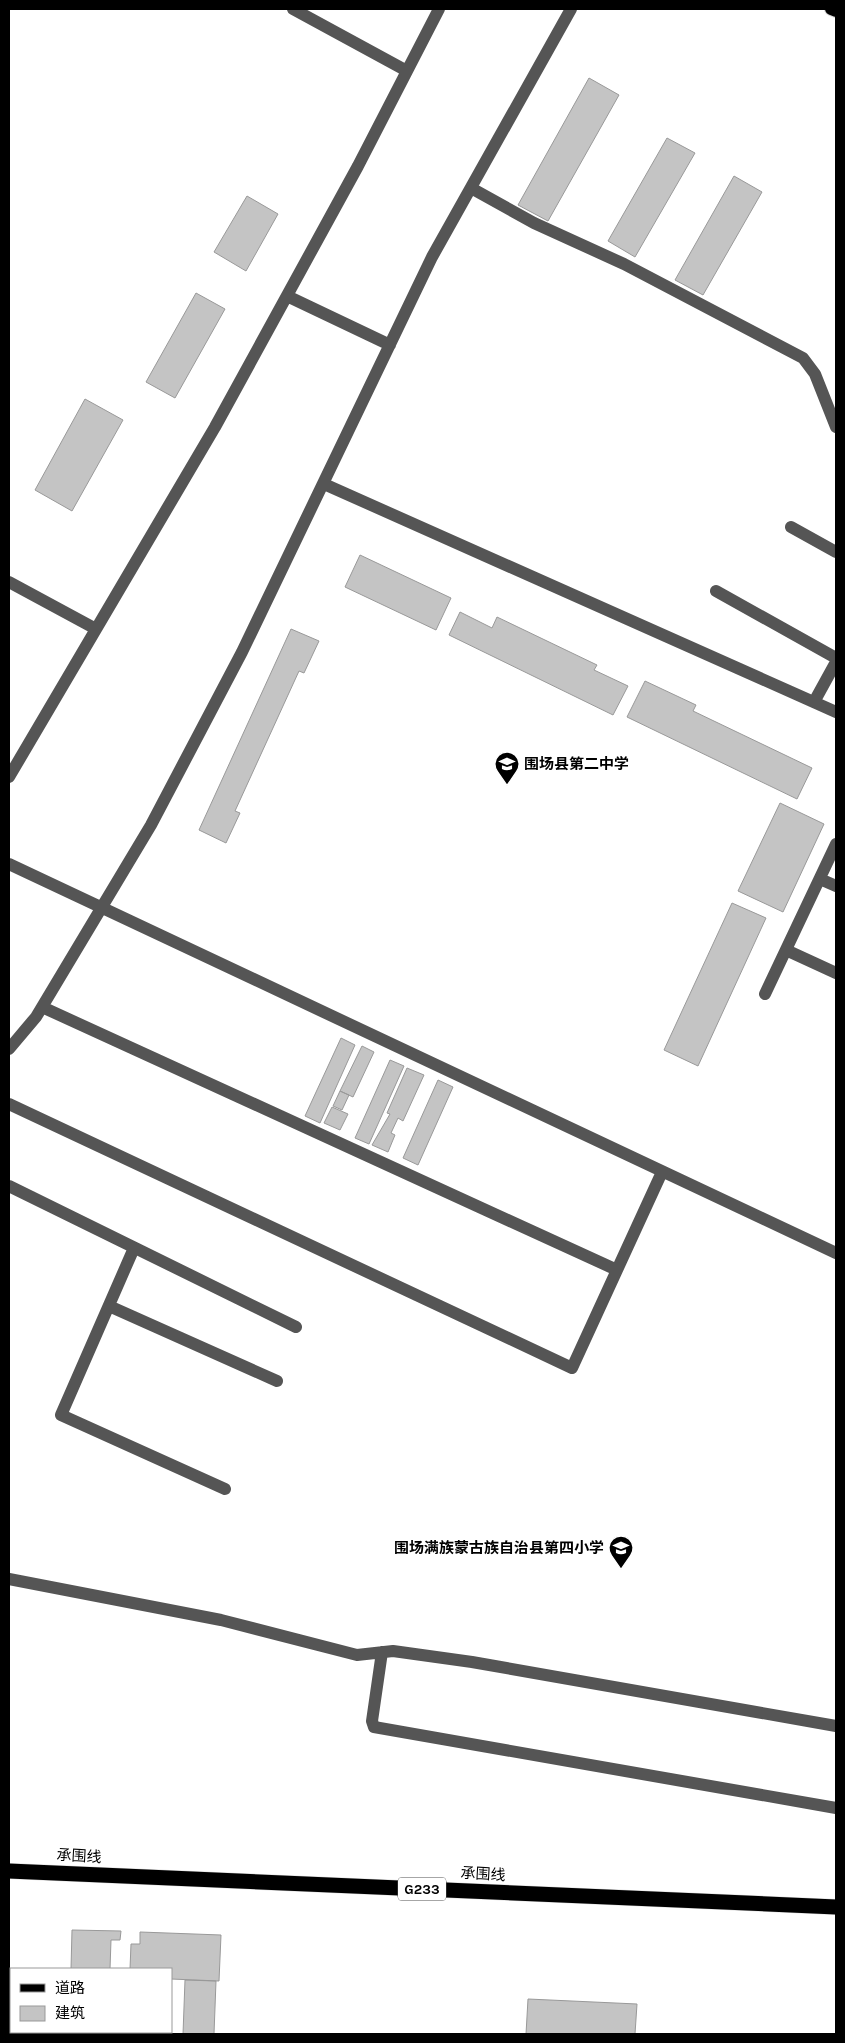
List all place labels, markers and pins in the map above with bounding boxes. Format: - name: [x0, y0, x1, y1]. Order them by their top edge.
- school or university icon: 围场县第二中学: [494, 751, 520, 785]
- place label: 围场县第二中学: [524, 755, 629, 773]
- school or university icon: 围场满族蒙古族自治县第四小学: [608, 1535, 634, 1569]
- place label: 围场满族蒙古族自治县第四小学: [394, 1539, 604, 1557]

